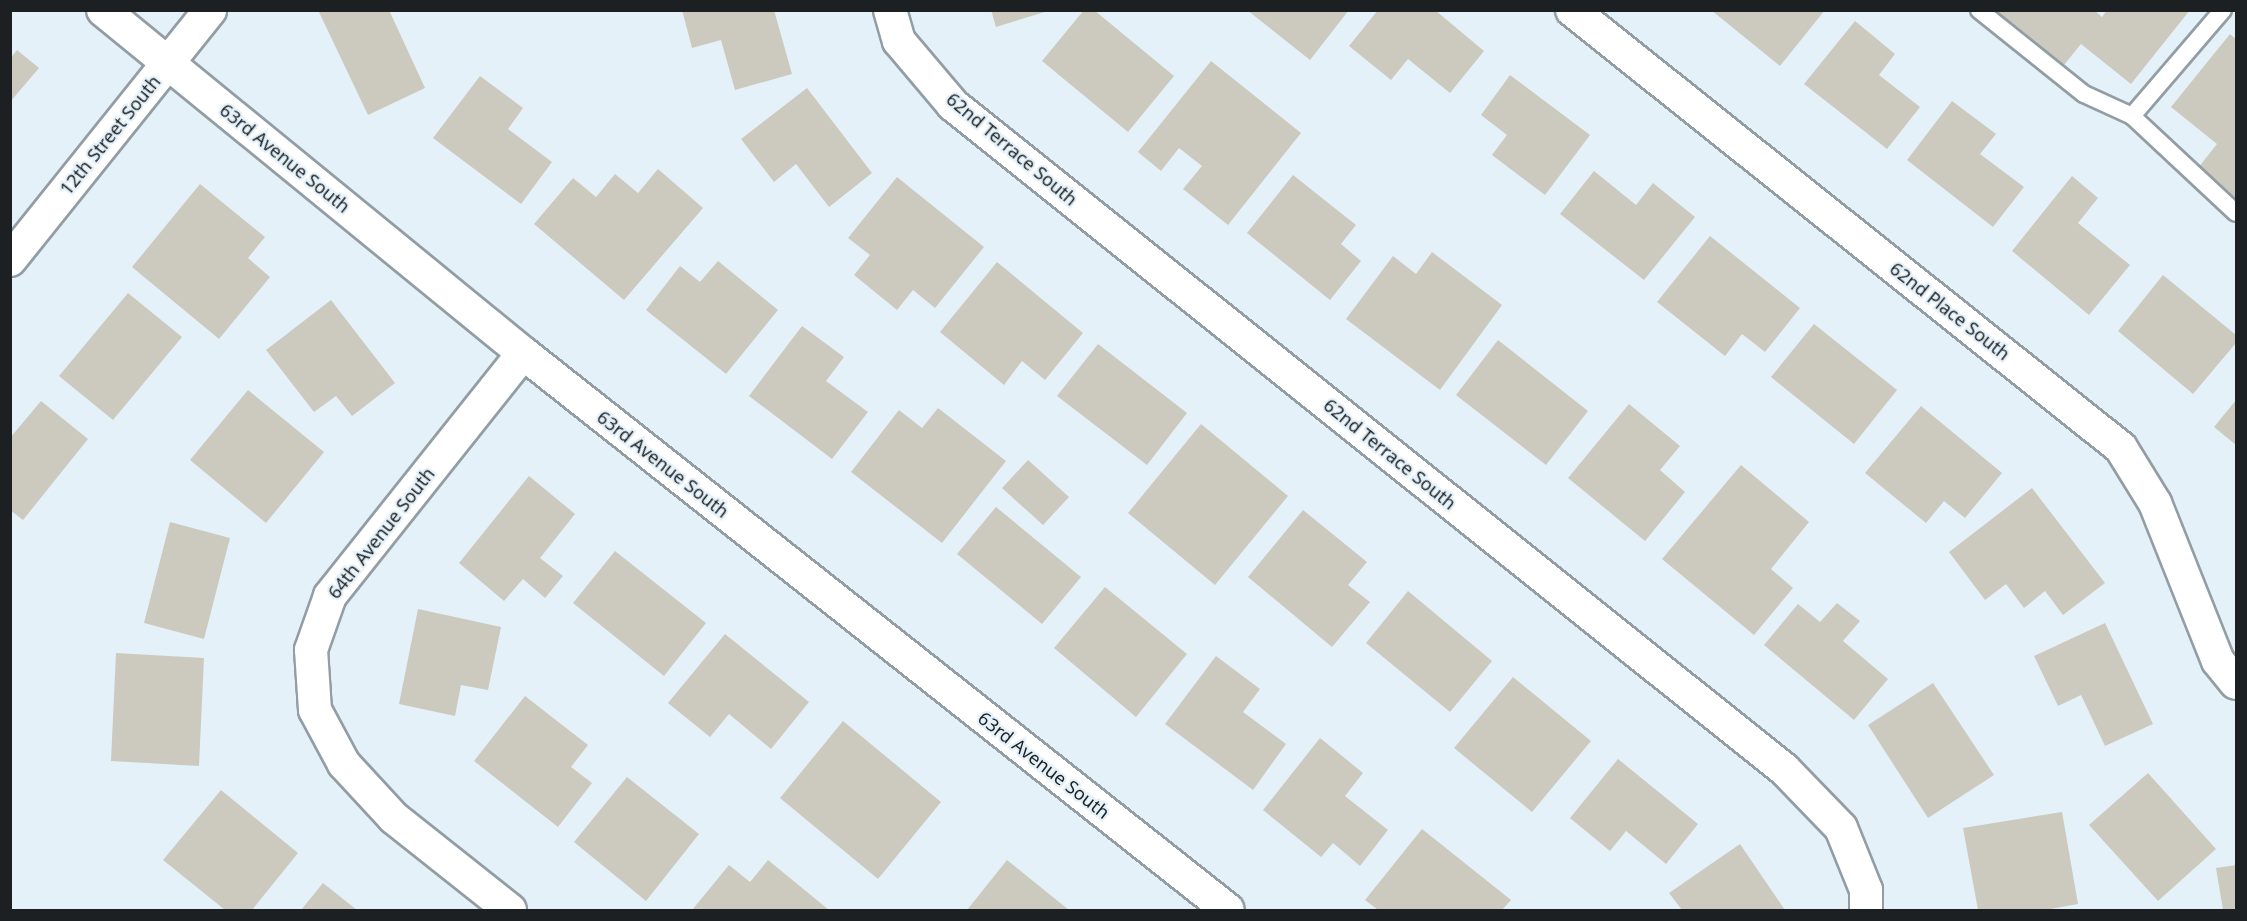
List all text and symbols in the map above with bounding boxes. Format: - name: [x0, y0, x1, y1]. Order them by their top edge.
- street label: 12th Street South: [55, 71, 165, 199]
- street label: 62nd Terrace South: [942, 88, 1082, 210]
- street label: 63rd Avenue South: [216, 99, 354, 217]
- street label: 62nd Place South: [1886, 258, 2014, 364]
- street label: 62nd Terrace South: [1319, 394, 1461, 514]
- street label: 63rd Avenue South: [593, 406, 733, 522]
- street label: 64th Avenue South: [323, 463, 439, 603]
- street label: 63rd Avenue South: [974, 707, 1114, 823]

